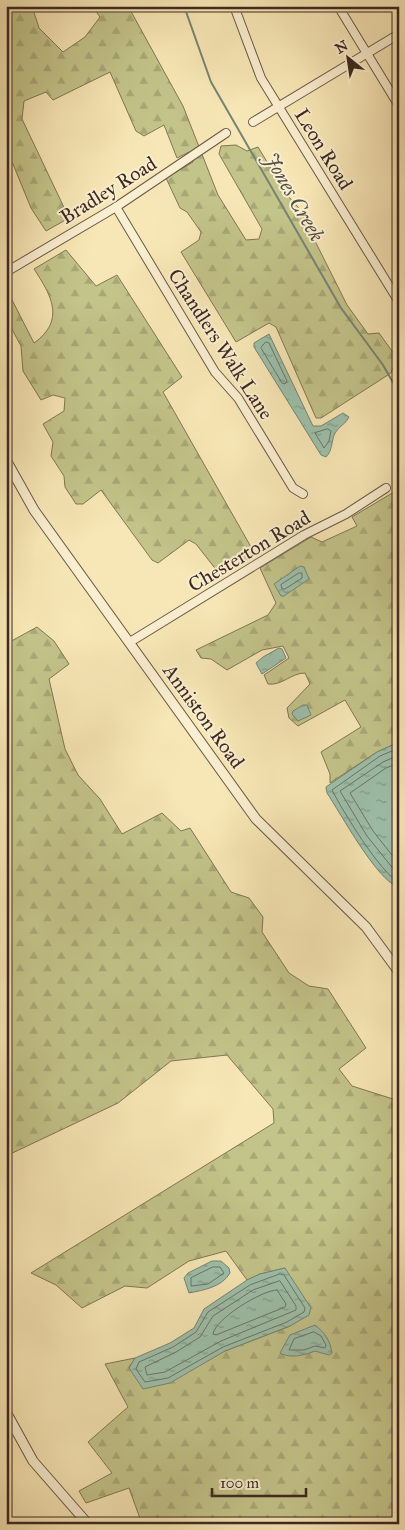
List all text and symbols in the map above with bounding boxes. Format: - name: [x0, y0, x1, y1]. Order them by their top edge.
- north arrow: [322, 32, 372, 82]
- text: N: [332, 37, 351, 58]
- street label: Leon Road: [290, 104, 358, 194]
- water label: Jones Creek: [258, 147, 330, 247]
- street label: Bradley Road: [55, 151, 161, 229]
- street label: Chandlers Walk Lane: [163, 264, 279, 424]
- street label: Chesterton Road: [184, 505, 314, 597]
- street label: Anniston Road: [158, 658, 250, 773]
- scale bar: [212, 1465, 306, 1497]
- text: 100 m: [220, 1474, 260, 1492]

